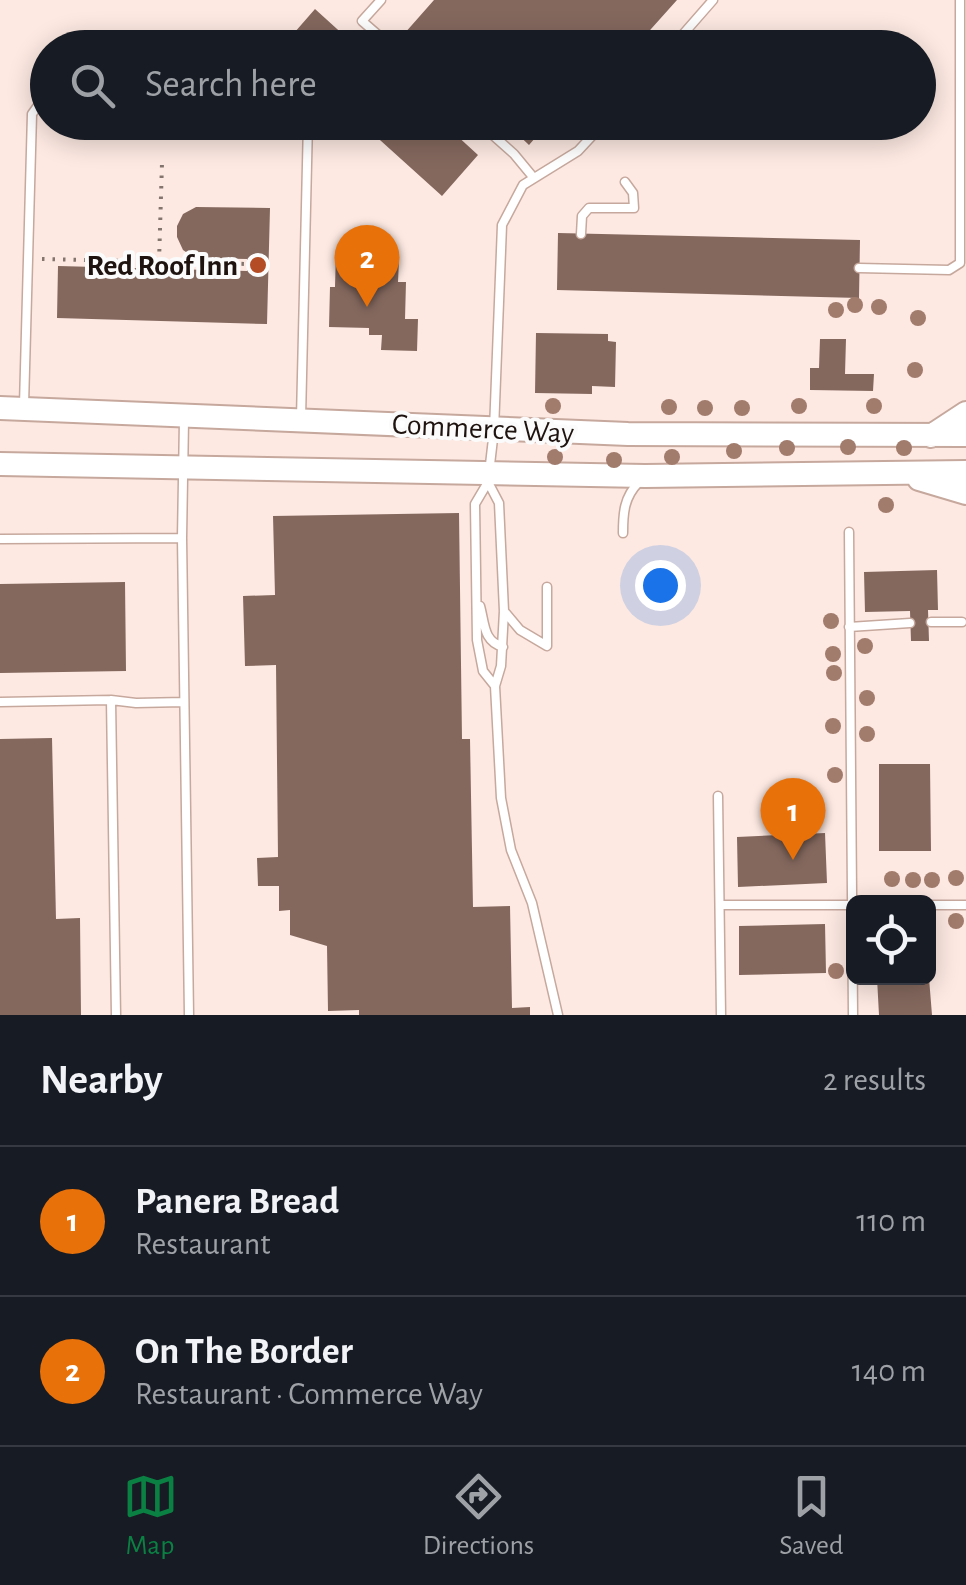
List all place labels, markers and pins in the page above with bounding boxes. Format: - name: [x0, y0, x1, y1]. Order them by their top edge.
- pin: 2: [334, 224, 400, 307]
- place label: Red Roof Inn: [86, 251, 238, 281]
- marker: Red Roof Inn: [247, 254, 269, 276]
- pin: 1: [760, 778, 826, 860]

